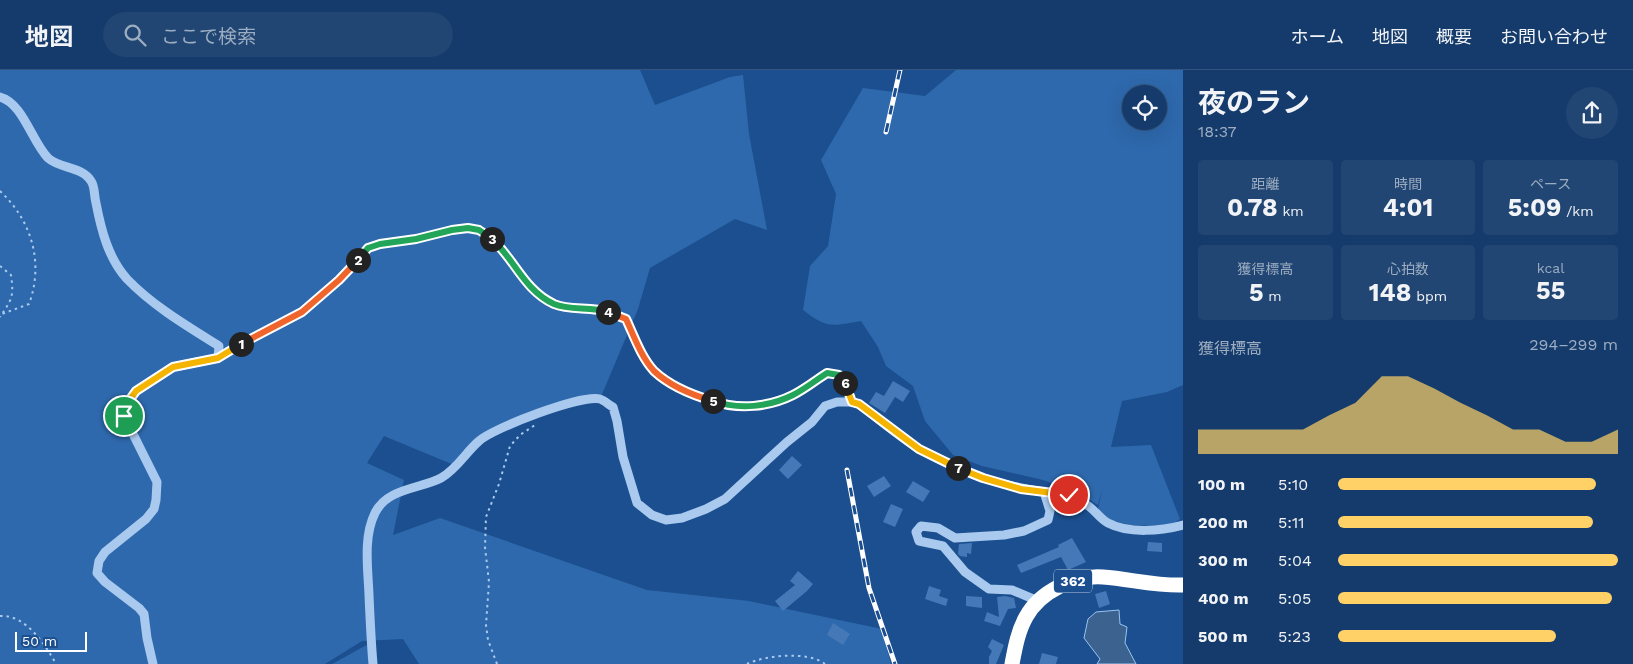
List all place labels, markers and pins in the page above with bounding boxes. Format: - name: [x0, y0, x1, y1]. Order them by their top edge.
- pin: 3: [480, 226, 504, 252]
- pin: 2: [346, 248, 370, 272]
- pin: 4: [596, 300, 620, 324]
- pin: 1: [228, 332, 254, 356]
- pin: 6: [832, 370, 858, 396]
- pin: 5: [700, 388, 726, 414]
- pin: [103, 395, 145, 437]
- pin: 7: [946, 456, 970, 480]
- pin: [1048, 474, 1090, 516]

